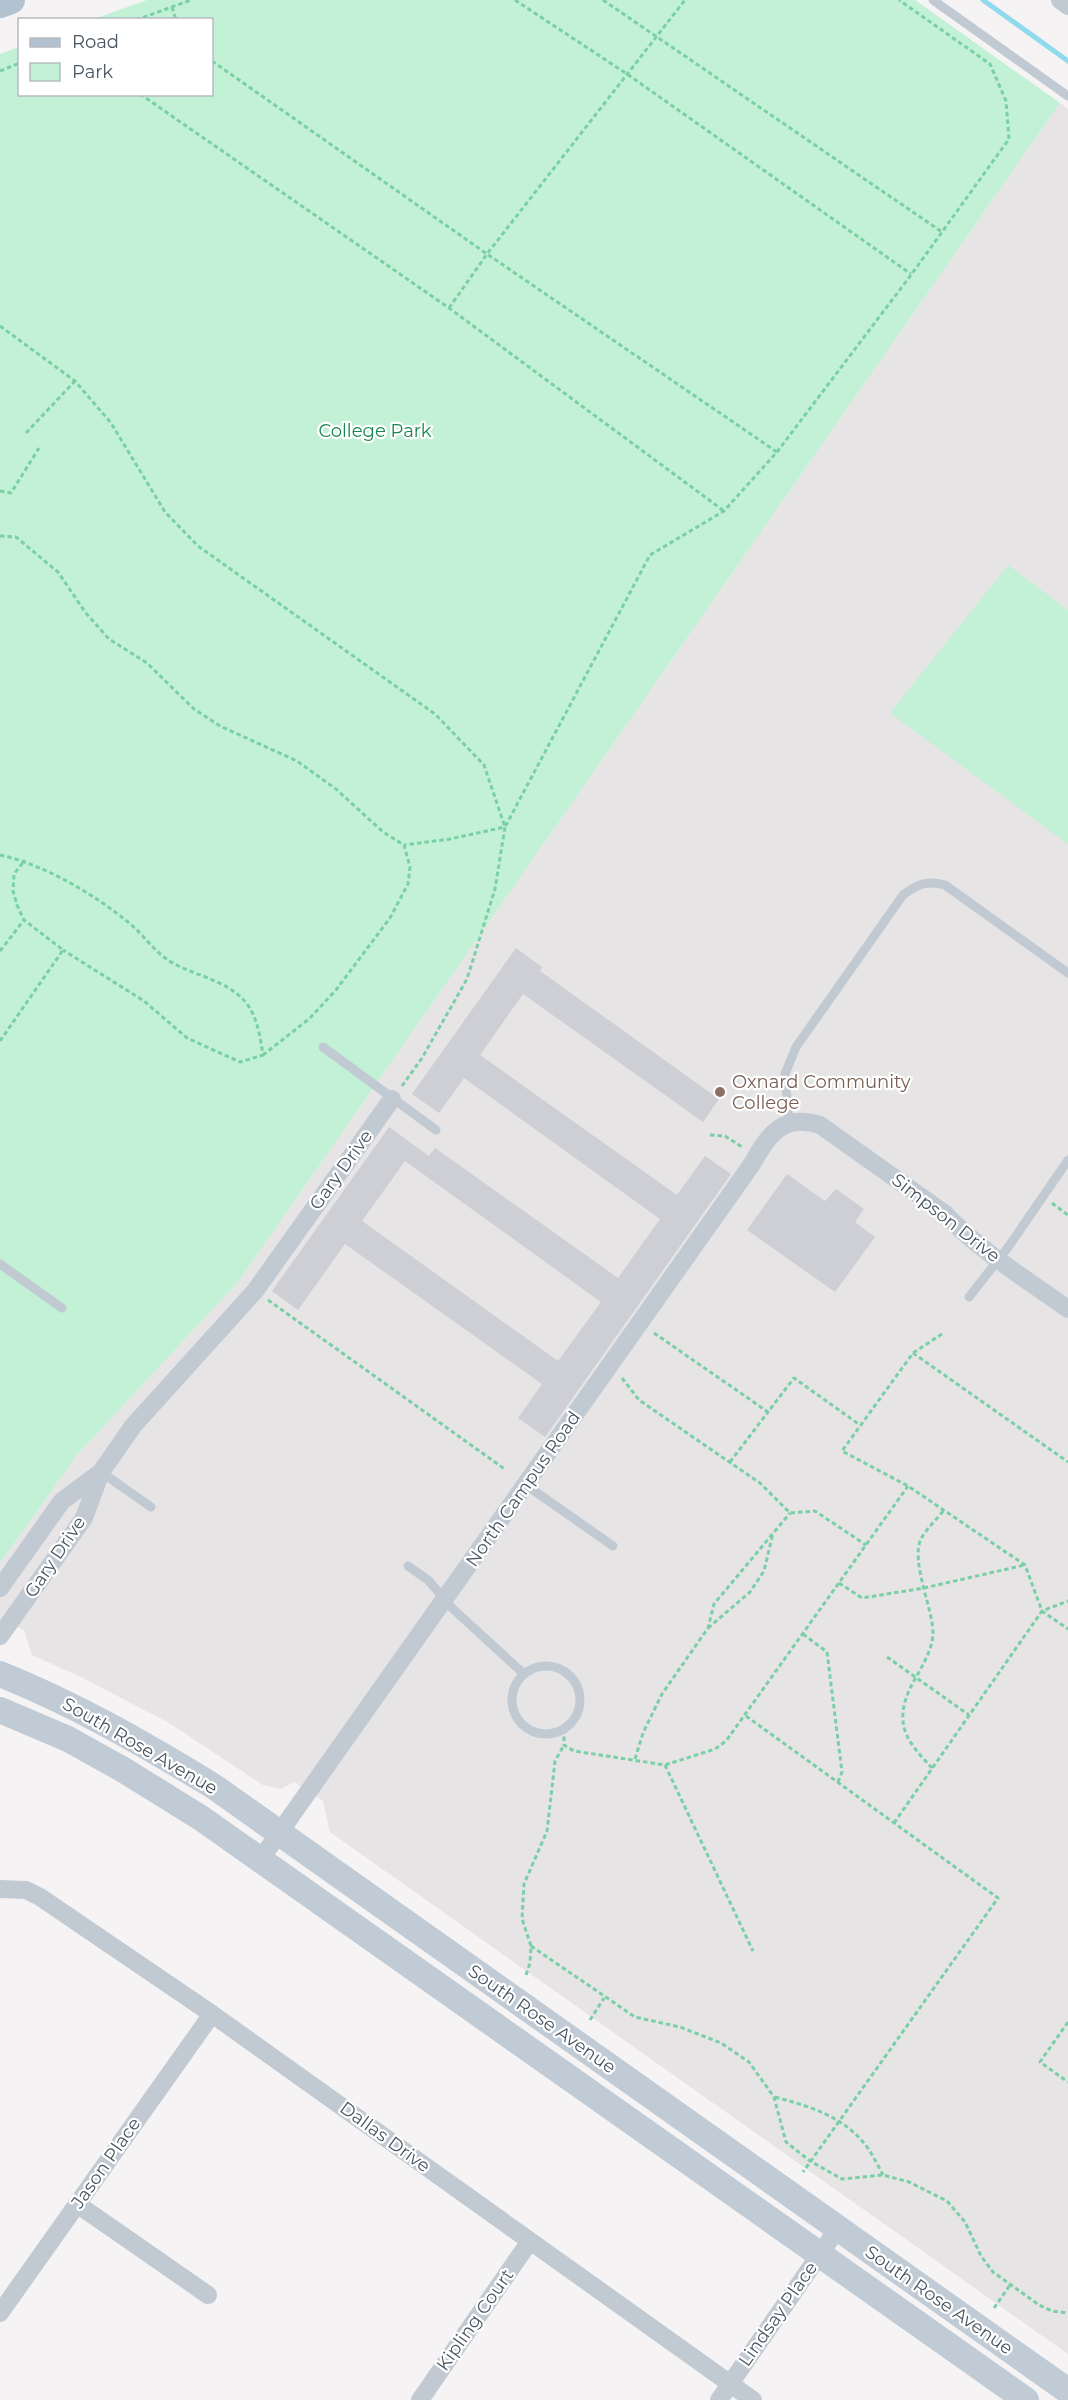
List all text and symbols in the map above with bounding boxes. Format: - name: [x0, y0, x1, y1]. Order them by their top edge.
- legend: [18, 18, 213, 96]
- text: Road: [72, 31, 119, 53]
- text: Park: [72, 61, 113, 83]
- park label: College Park: [318, 420, 432, 442]
- place label: Oxnard Community College: [732, 1071, 911, 1114]
- marker: Oxnard Community College: [713, 1085, 727, 1099]
- street label: Gary Drive: [305, 1126, 377, 1214]
- street label: Simpson Drive: [887, 1169, 1005, 1267]
- street label: North Campus Road: [461, 1407, 585, 1571]
- street label: Gary Drive: [20, 1512, 90, 1602]
- street label: South Rose Avenue: [59, 1693, 221, 1799]
- street label: South Rose Avenue: [464, 1960, 620, 2078]
- street label: Dallas Drive: [335, 2097, 435, 2177]
- street label: Jason Place: [66, 2113, 145, 2213]
- street label: South Rose Avenue: [861, 2241, 1017, 2359]
- street label: Lindsay Place: [734, 2257, 822, 2371]
- street label: Kipling Court: [432, 2265, 518, 2375]

